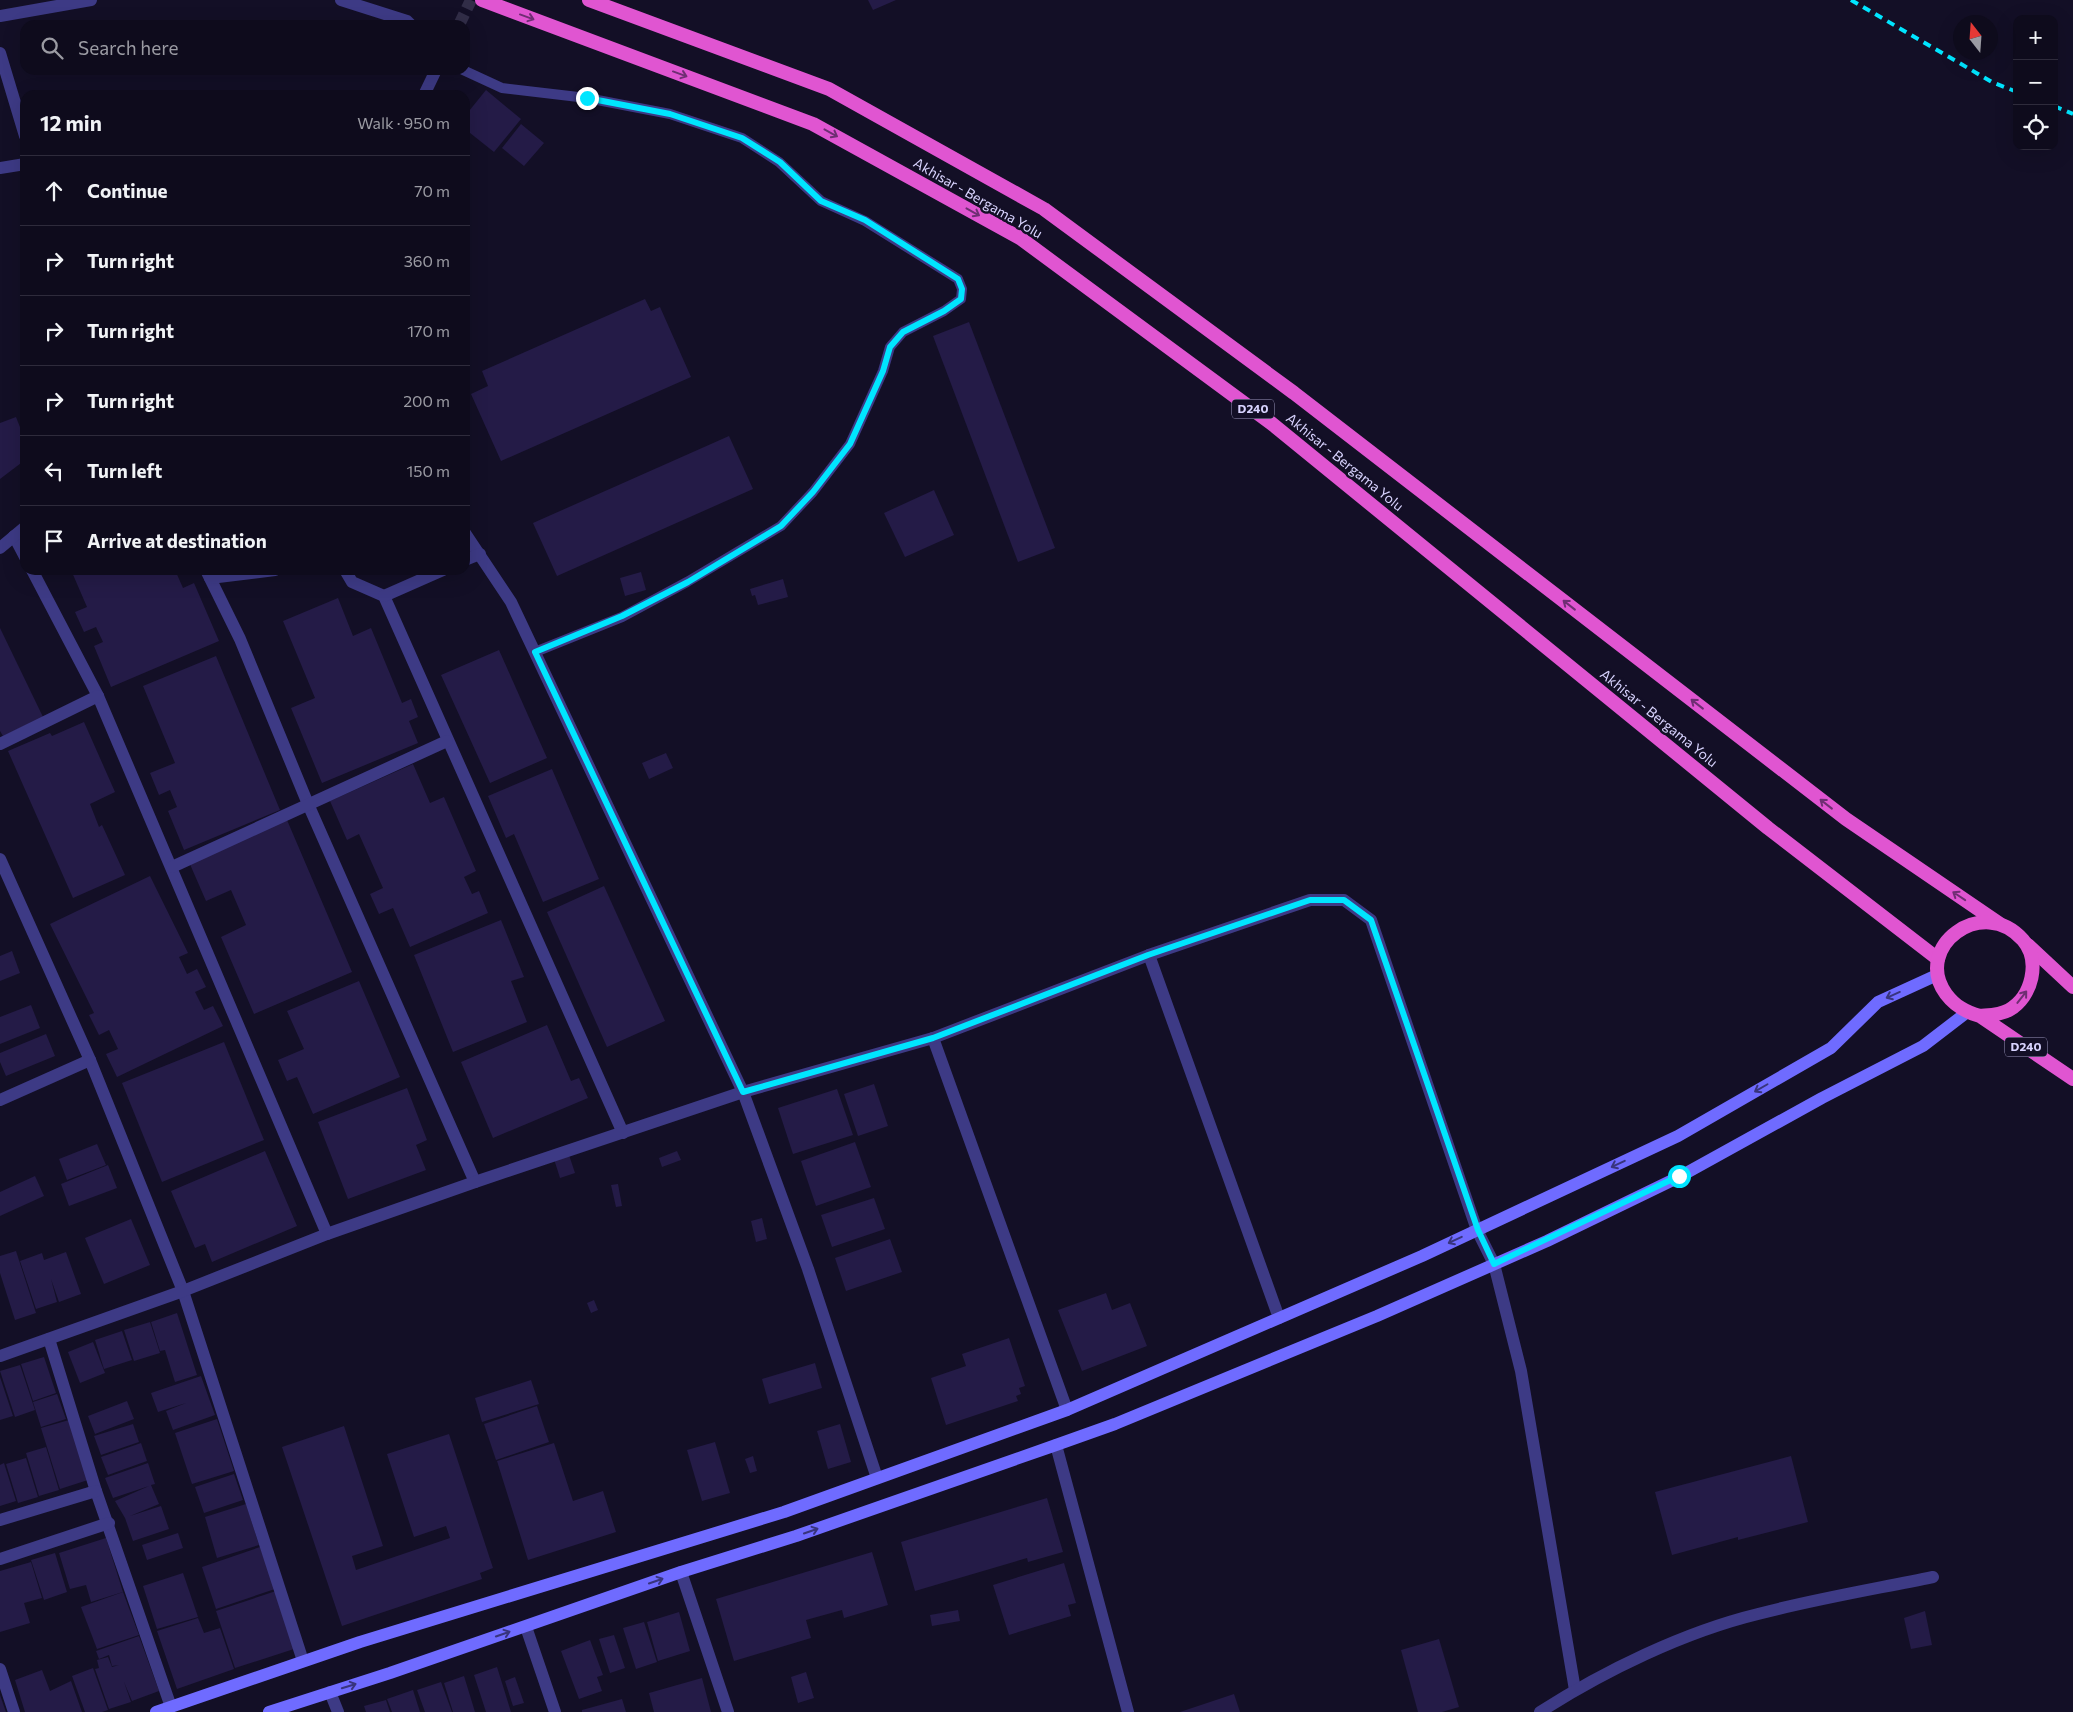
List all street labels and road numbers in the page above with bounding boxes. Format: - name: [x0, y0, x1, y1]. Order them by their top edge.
- street label: Akhisar - Bergama Yolu: [911, 154, 1046, 241]
- road number: D240: [1232, 399, 1274, 418]
- street label: Akhisar - Bergama Yolu: [1283, 409, 1407, 514]
- street label: Akhisar - Bergama Yolu: [1597, 665, 1721, 770]
- road number: D240: [2005, 1038, 2047, 1056]

